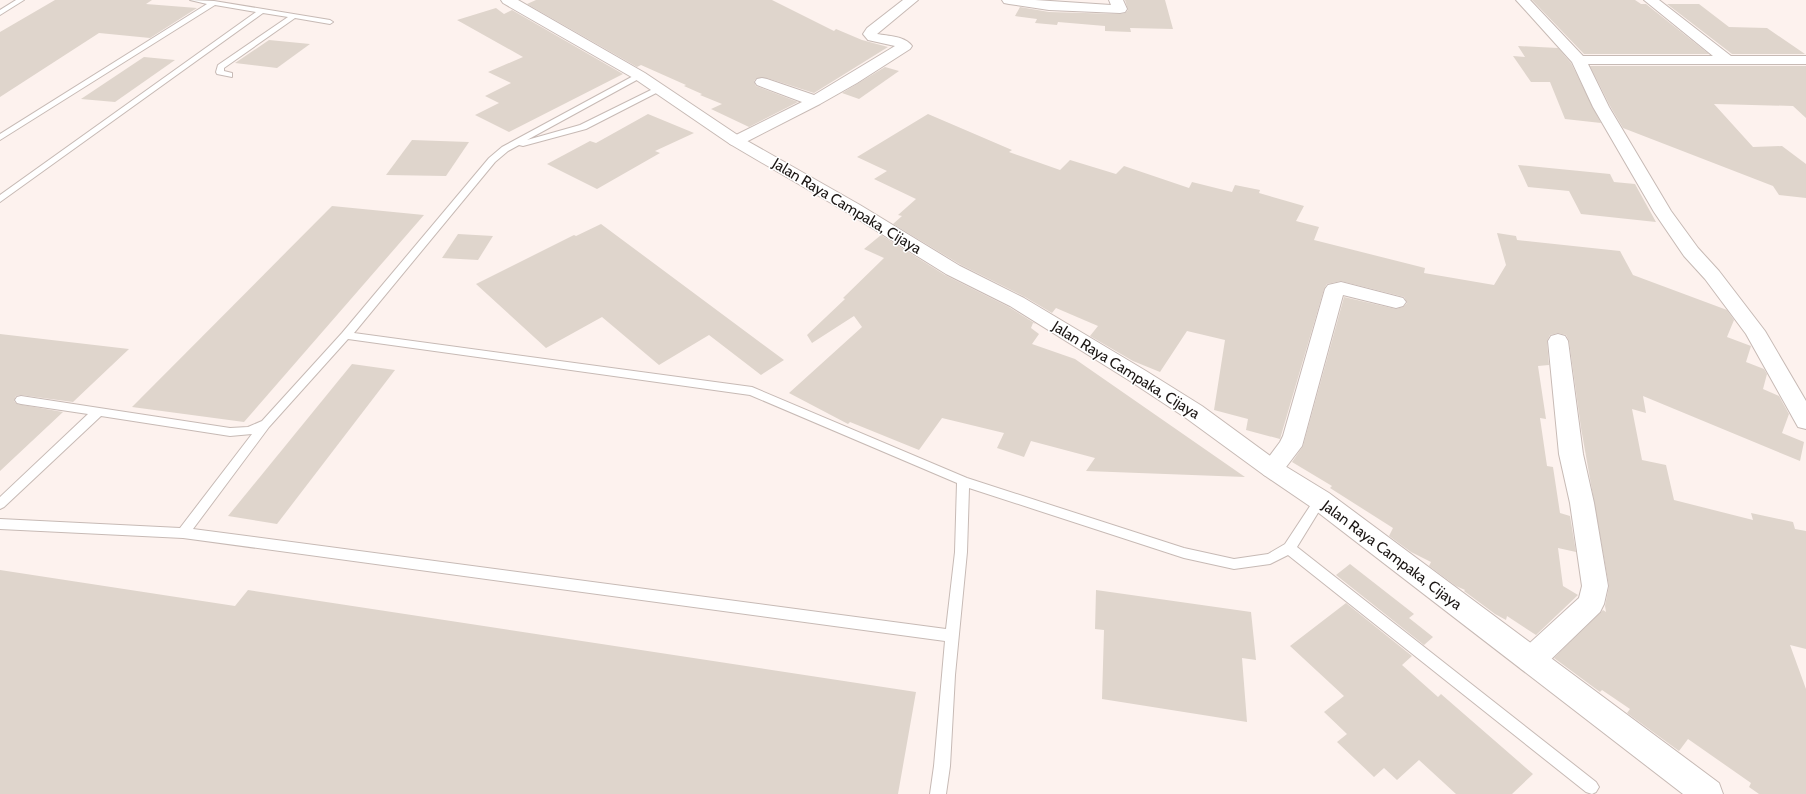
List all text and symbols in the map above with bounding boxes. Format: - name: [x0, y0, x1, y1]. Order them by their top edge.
- street label: Jalan Raya Campaka, Cijaya: [768, 154, 925, 258]
- street label: Jalan Raya Campaka, Cijaya: [1048, 317, 1204, 423]
- street label: Jalan Raya Campaka, Cijaya: [1318, 496, 1466, 614]

